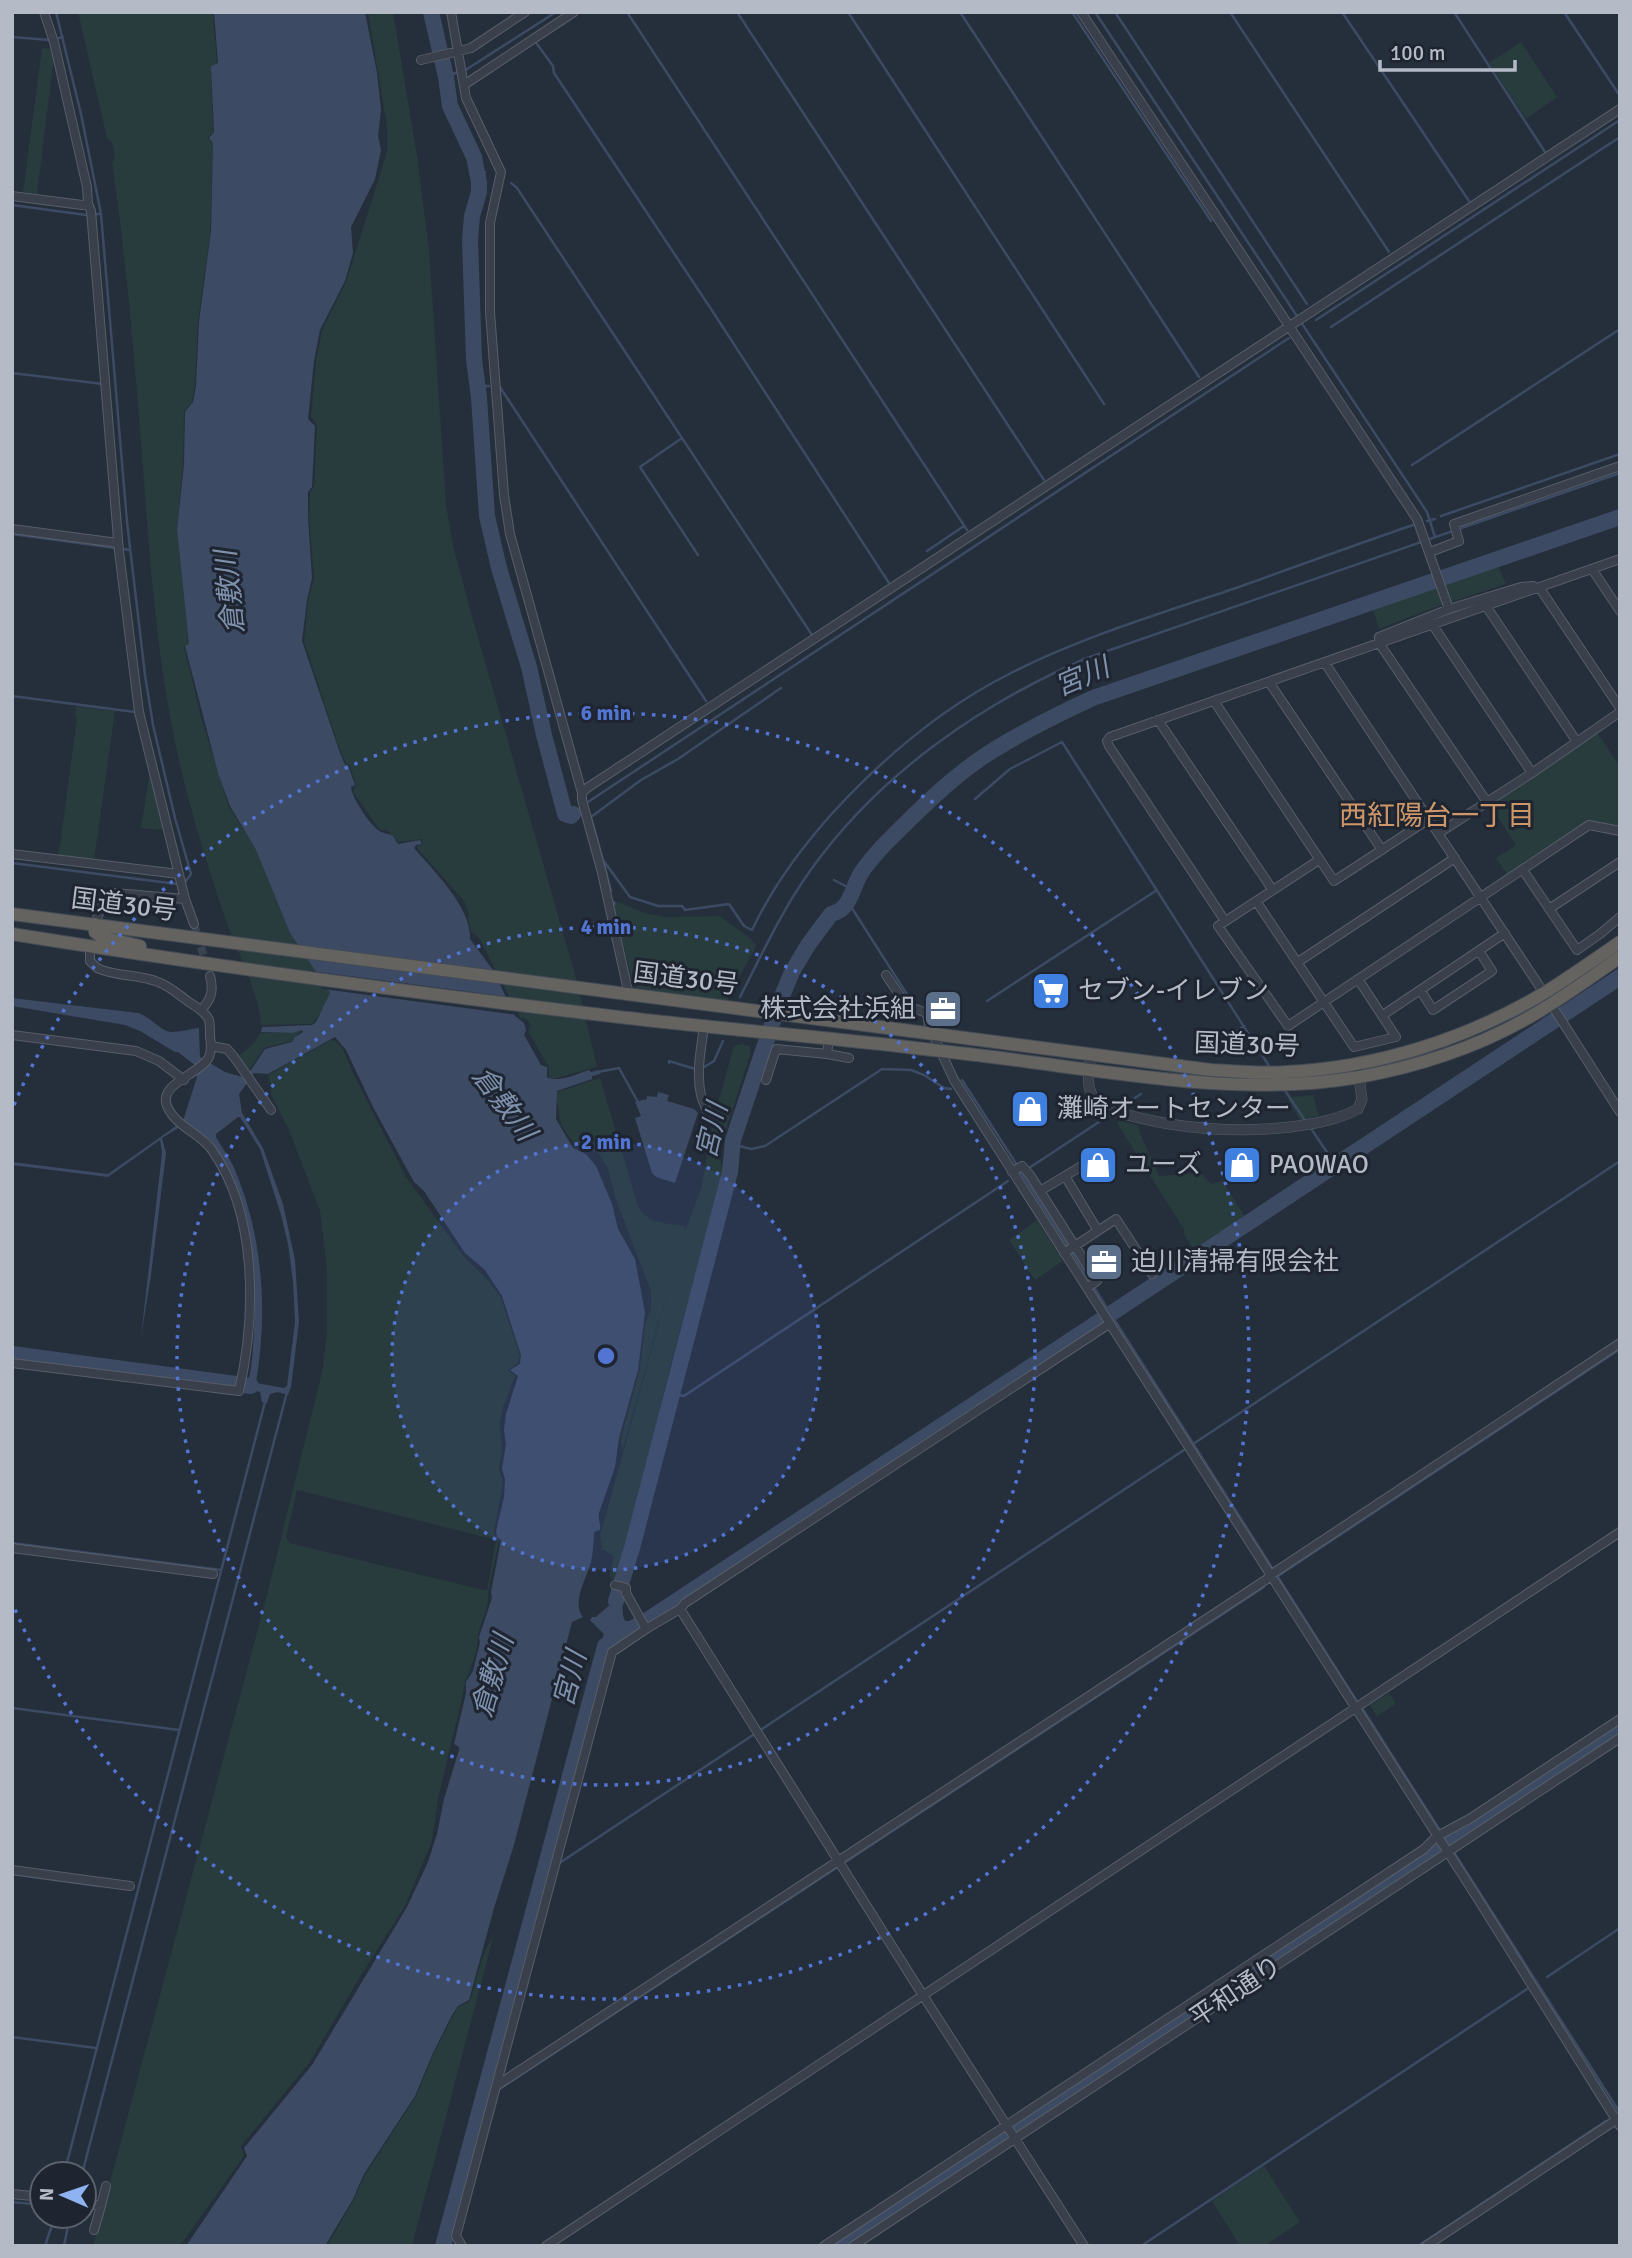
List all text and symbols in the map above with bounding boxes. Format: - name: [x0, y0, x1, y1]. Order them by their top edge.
- scale bar: [1380, 28, 1515, 72]
- text: 100 m: [1390, 40, 1445, 66]
- water label: 倉敷川: [208, 545, 251, 636]
- water label: 宮川: [1050, 649, 1117, 704]
- text: 6 min: [581, 700, 631, 726]
- district label: 西紅陽台一丁目: [1339, 799, 1535, 833]
- street label: 国道30号: [69, 883, 179, 927]
- text: 4 min: [581, 914, 631, 940]
- street label: 国道30号: [631, 957, 741, 1001]
- supermarket icon: セブン-イレブン: [1030, 970, 1072, 1012]
- place label: セブン-イレブン: [1078, 975, 1269, 1007]
- office icon: 株式会社浜組: [922, 988, 964, 1030]
- place label: 株式会社浜組: [760, 993, 916, 1025]
- street label: 国道30号: [1193, 1027, 1301, 1063]
- water label: 倉敷川: [465, 1060, 545, 1150]
- shop icon: 灘崎オートセンター: [1009, 1088, 1051, 1130]
- place label: 灘崎オートセンター: [1057, 1093, 1291, 1125]
- water label: 宮川: [689, 1097, 736, 1162]
- text: 2 min: [581, 1129, 631, 1155]
- shop icon: ユーズ: [1077, 1144, 1119, 1186]
- shop icon: PAOWAO: [1221, 1144, 1263, 1186]
- place label: ユーズ: [1125, 1149, 1202, 1181]
- place label: PAOWAO: [1269, 1149, 1369, 1181]
- office icon: 迫川清掃有限会社: [1083, 1241, 1125, 1283]
- place label: 迫川清掃有限会社: [1131, 1246, 1339, 1278]
- centre of rings: [594, 1344, 618, 1368]
- water label: 倉敷川: [465, 1628, 522, 1721]
- water label: 宮川: [546, 1645, 594, 1710]
- street label: 平和通り: [1184, 1950, 1288, 2034]
- north arrow: [28, 2160, 98, 2230]
- text: N: [35, 2187, 59, 2201]

